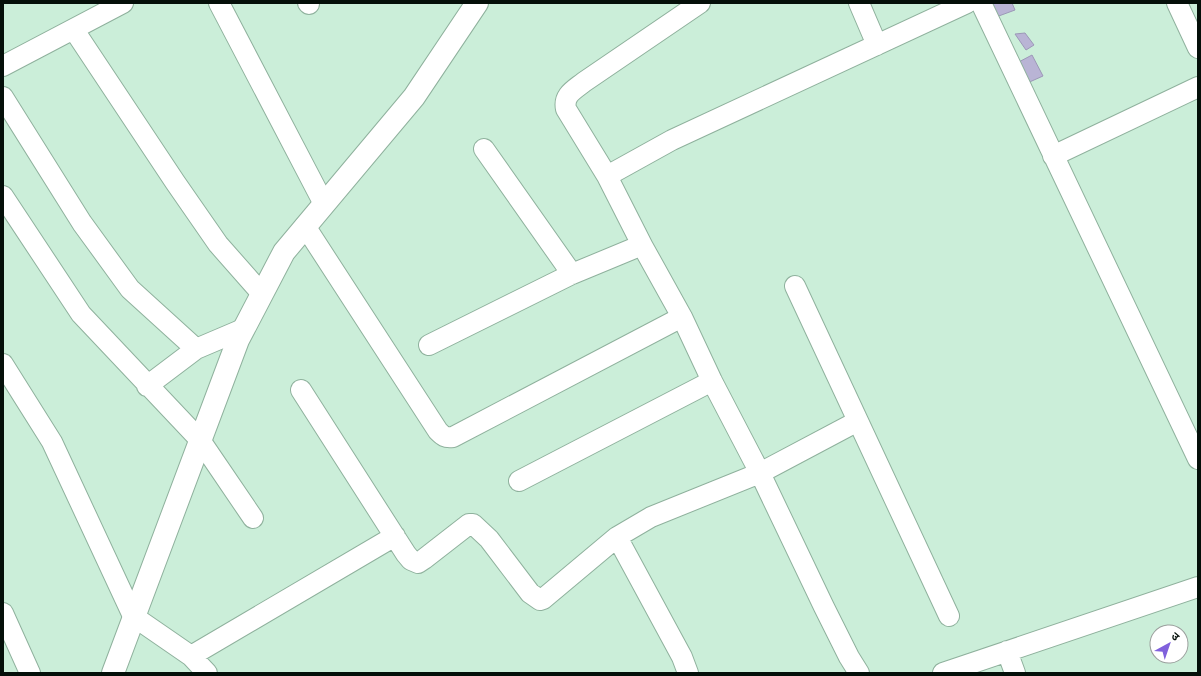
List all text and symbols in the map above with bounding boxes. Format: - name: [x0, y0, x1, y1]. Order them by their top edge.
- north arrow: [1149, 624, 1189, 664]
- text: उ: [1168, 630, 1182, 644]

